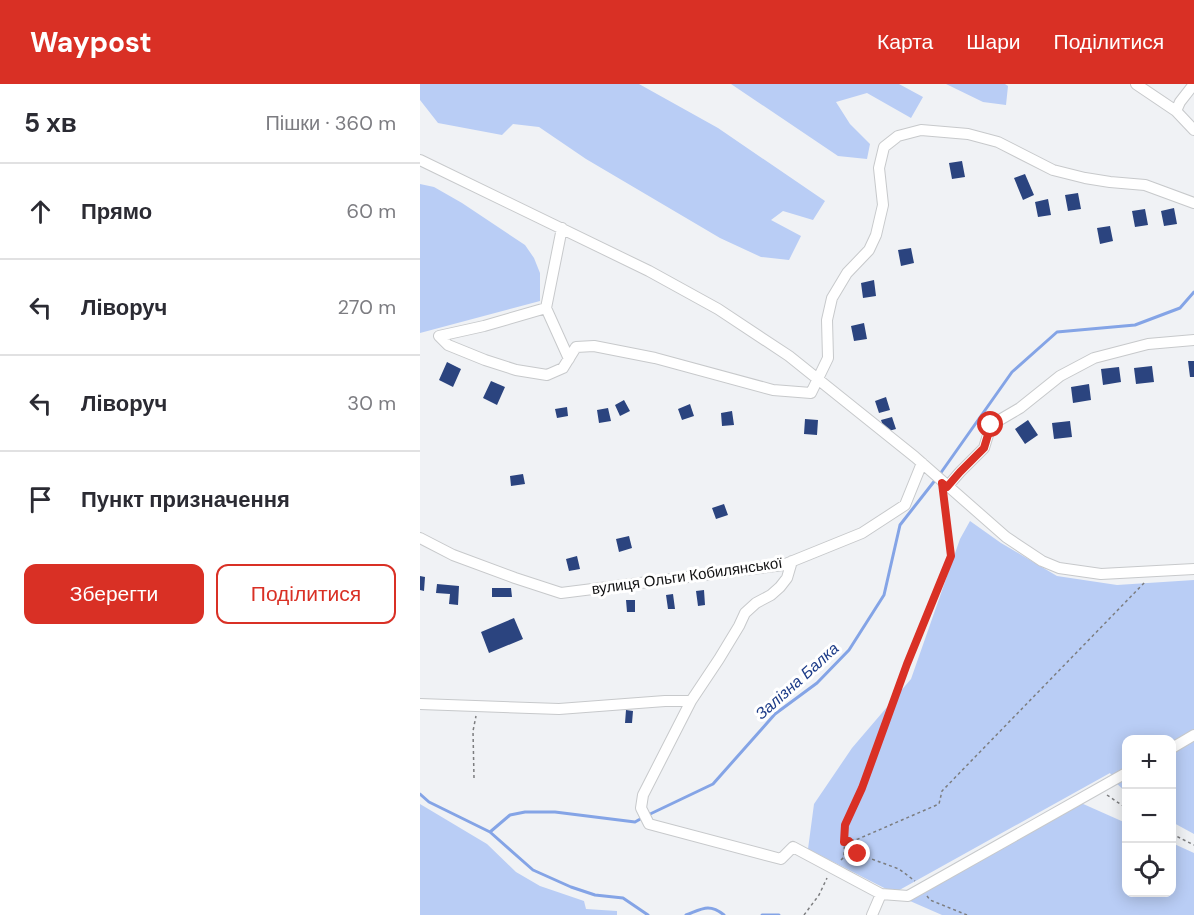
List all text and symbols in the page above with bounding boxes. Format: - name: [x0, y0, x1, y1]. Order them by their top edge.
- text: Waypost: [30, 24, 152, 61]
- text: Карта: [877, 28, 933, 56]
- text: Шари: [966, 28, 1021, 56]
- text: Поділитися: [1054, 28, 1164, 56]
- text: 5 хв: [24, 106, 77, 140]
- text: Пішки · 360 m: [265, 110, 396, 136]
- icon: ahead: [24, 195, 57, 228]
- text: Прямо: [81, 197, 152, 226]
- text: 60 m: [347, 198, 396, 224]
- icon: left: [24, 291, 57, 324]
- text: Ліворуч: [81, 293, 167, 322]
- text: 270 m: [338, 294, 396, 320]
- icon: left: [24, 387, 57, 420]
- text: Ліворуч: [81, 389, 167, 418]
- text: 30 m: [347, 390, 396, 416]
- route start: [977, 411, 1003, 437]
- icon: arrive: [24, 483, 57, 516]
- text: Пункт призначення: [81, 485, 290, 514]
- street label: вулиця Ольги Кобилянської: [590, 553, 784, 599]
- button: Зберегти: [24, 564, 204, 624]
- button: Поділитися: [216, 564, 396, 624]
- water label: Залізна Балка: [751, 638, 843, 724]
- map controls: [1122, 735, 1176, 897]
- button: +: [1122, 735, 1176, 789]
- button: −: [1122, 789, 1176, 843]
- route end: [844, 840, 870, 866]
- button: locate: [1122, 843, 1176, 897]

